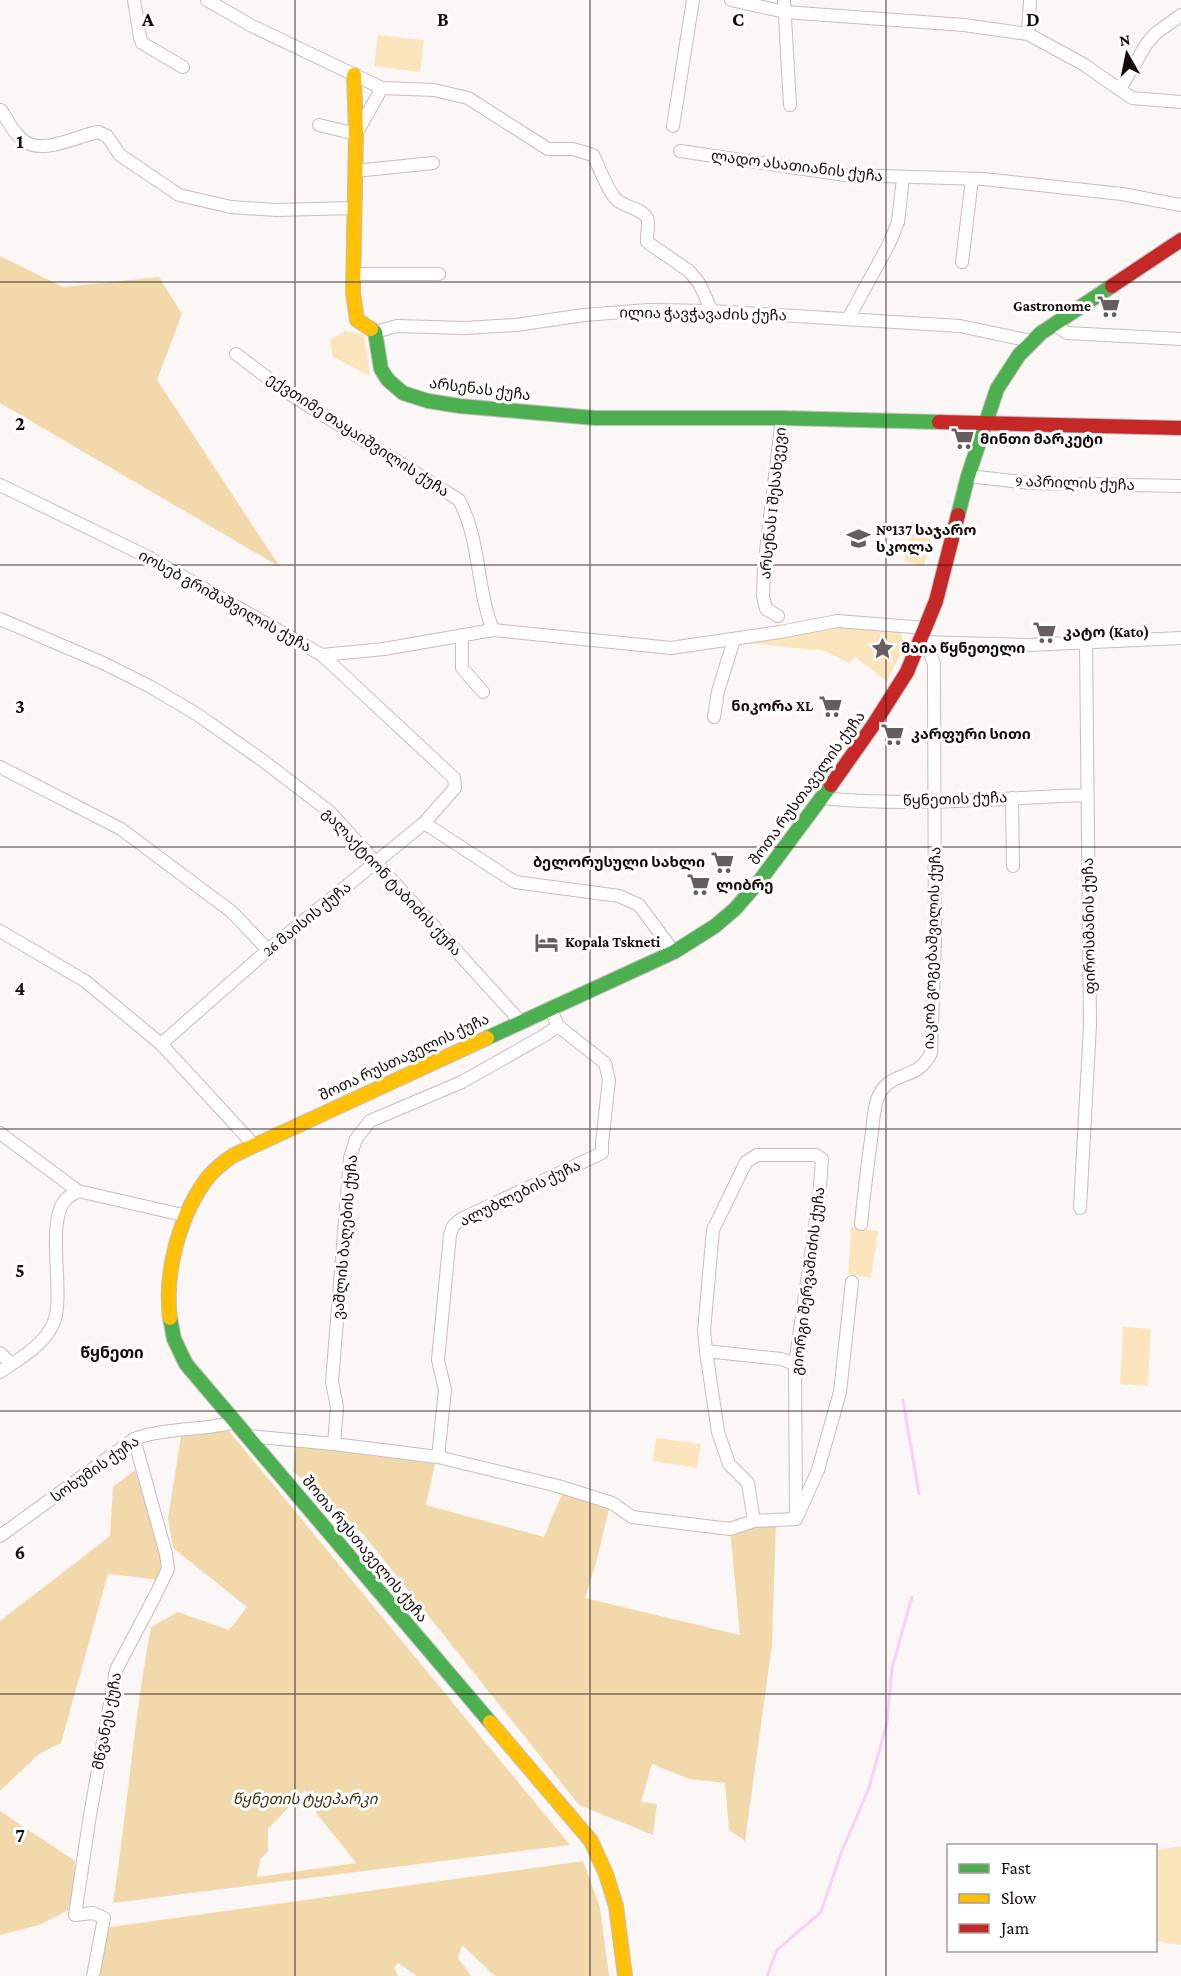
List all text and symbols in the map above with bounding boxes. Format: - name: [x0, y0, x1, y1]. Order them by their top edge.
- text: A: [141, 8, 155, 30]
- text: B: [437, 8, 449, 30]
- text: C: [732, 8, 744, 30]
- text: D: [1026, 8, 1040, 30]
- north arrow: [1097, 24, 1157, 84]
- text: N: [1118, 30, 1132, 49]
- text: 1: [16, 130, 24, 152]
- street label: ლადო ასათიანის ქუჩა: [710, 148, 884, 185]
- supermarket icon: Gastronome: [1096, 293, 1122, 319]
- place label: Gastronome: [1013, 298, 1091, 314]
- street label: ილია ჭავჭავაძის ქუჩა: [619, 305, 787, 324]
- street label: ექვთიმე თაყაიშვილის ქუჩა: [264, 370, 452, 501]
- street label: არსენას ქუჩა: [428, 375, 532, 404]
- text: 2: [15, 412, 25, 434]
- street label: არსენას I შესახვევი: [757, 426, 790, 580]
- supermarket icon: მინთი მარკეტი: [949, 426, 975, 452]
- place label: მინთი მარკეტი: [980, 431, 1103, 448]
- street label: 9 აპრილის ქუჩა: [1015, 473, 1135, 494]
- place label: №137 საჯარო სკოლა: [876, 522, 976, 556]
- school or university icon: №137 საჯარო სკოლა: [845, 526, 871, 552]
- street label: იოსებ გრიშაშვილის ქუჩა: [136, 547, 314, 656]
- supermarket icon: კატო (Kato): [1032, 619, 1058, 645]
- place label: კატო (Kato): [1063, 624, 1149, 641]
- place icon: მაია წყნეთელი: [870, 635, 896, 661]
- place label: მაია წყნეთელი: [901, 640, 1025, 657]
- supermarket icon: ნიკორა XL: [818, 693, 844, 719]
- text: 3: [15, 695, 25, 717]
- place label: ნიკორა XL: [731, 698, 814, 715]
- street label: შოთა რუსთაველის ქუჩა: [746, 708, 869, 868]
- supermarket icon: კარფური სითი: [880, 721, 906, 747]
- place label: კარფური სითი: [911, 726, 1031, 743]
- street label: წყნეთის ქუჩა: [902, 789, 1008, 810]
- street label: გალაქტიონ ტაბიძის ქუჩა: [319, 805, 465, 960]
- street label: იაკობ გოგებაშვილის ქუჩა: [920, 846, 945, 1050]
- supermarket icon: ბელორუსული სახლი: [710, 849, 736, 875]
- place label: ბელორუსული სახლი: [533, 854, 705, 871]
- street label: ფიროსმანის ქუჩა: [1080, 858, 1099, 994]
- supermarket icon: ლიბრე: [685, 872, 711, 898]
- place label: ლიბრე: [716, 877, 773, 894]
- street label: 26 მაისის ქუჩა: [260, 879, 355, 960]
- hotel icon: Kopala Tskneti: [534, 929, 560, 955]
- place label: Kopala Tskneti: [565, 934, 661, 950]
- text: 4: [15, 977, 26, 999]
- street label: შოთა რუსთაველის ქუჩა: [316, 1010, 492, 1104]
- street label: ვაშლის ბაღების ქუჩა: [330, 1154, 361, 1320]
- street label: ალუბლების ქუჩა: [457, 1157, 583, 1230]
- street label: გიორგი შერვაშიძის ქუჩა: [789, 1186, 828, 1376]
- text: 5: [15, 1259, 25, 1281]
- district label: წყნეთი: [80, 1344, 144, 1362]
- street label: სოხუმის ქუჩა: [48, 1433, 143, 1506]
- street label: შოთა რუსთაველის ქუჩა: [298, 1473, 431, 1626]
- text: 6: [15, 1541, 25, 1563]
- street label: მწვანეს ქუჩა: [90, 1671, 125, 1771]
- park label: წყნეთის ტყეპარკი: [233, 1791, 379, 1808]
- text: 7: [15, 1824, 25, 1846]
- legend: [947, 1844, 1157, 1952]
- text: Fast: [1001, 1858, 1032, 1878]
- text: Slow: [1001, 1888, 1037, 1908]
- text: Jam: [999, 1918, 1030, 1938]

